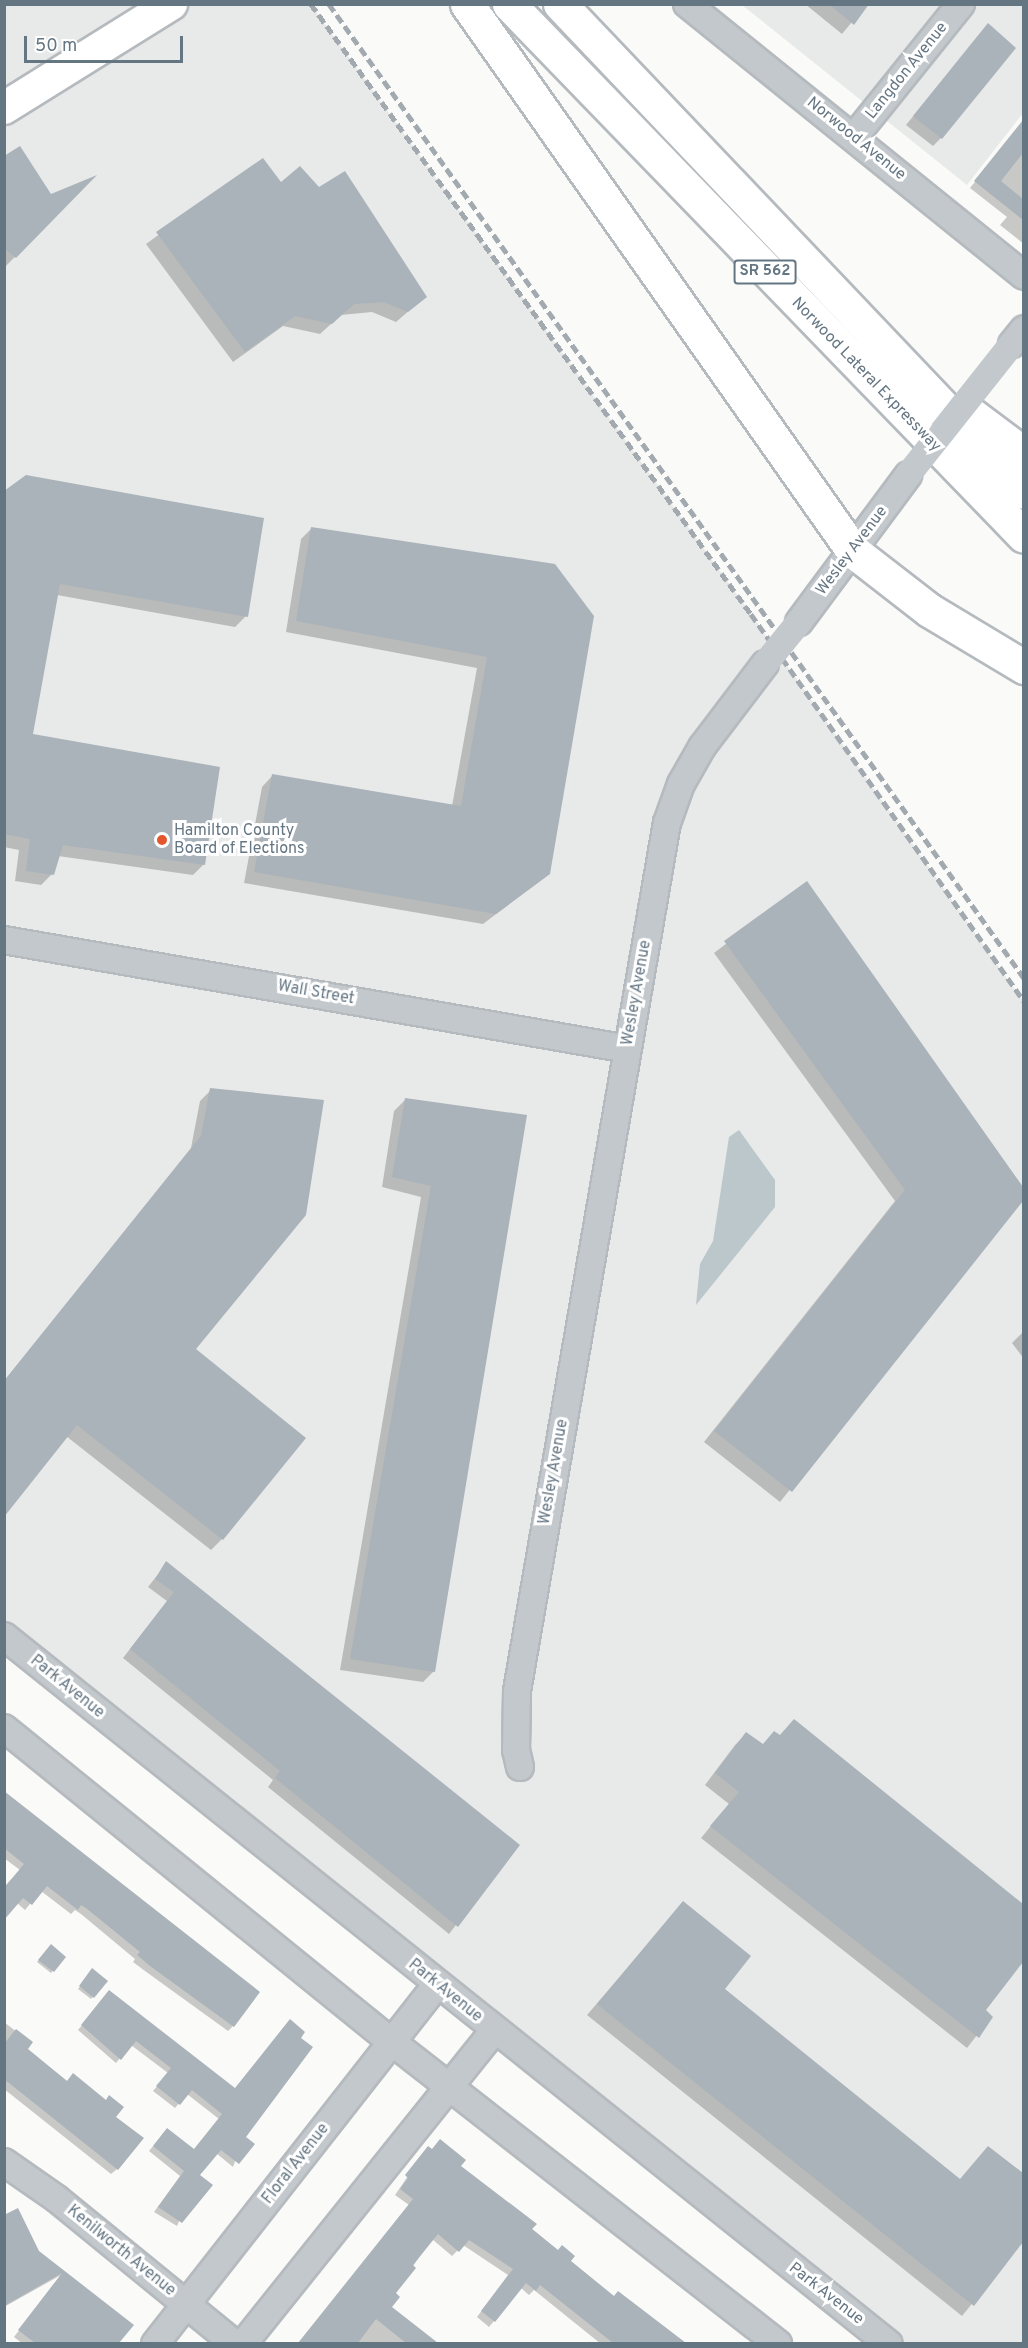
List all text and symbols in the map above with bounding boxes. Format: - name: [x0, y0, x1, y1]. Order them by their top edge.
- street label: Langdon Avenue: [862, 18, 952, 124]
- scale bar: [27, 24, 186, 62]
- text: 50 m: [35, 35, 77, 58]
- street label: Norwood Avenue: [802, 93, 910, 185]
- road number: SR 562: [734, 260, 796, 284]
- street label: Norwood Lateral Expressway: [787, 294, 945, 456]
- street label: Wesley Avenue: [812, 502, 892, 600]
- place label: Hamilton County Board of Elections: [174, 821, 305, 859]
- marker: Hamilton County Board of Elections: [155, 833, 169, 847]
- street label: Wesley Avenue: [618, 939, 656, 1047]
- street label: Wall Street: [276, 977, 356, 1009]
- street label: Wesley Avenue: [535, 1418, 573, 1526]
- street label: Park Avenue: [26, 1651, 108, 1723]
- street label: Park Avenue: [404, 1955, 486, 2027]
- street label: Floral Avenue: [258, 2120, 334, 2208]
- street label: Kenilworth Avenue: [63, 2201, 179, 2301]
- street label: Park Avenue: [785, 2259, 867, 2329]

